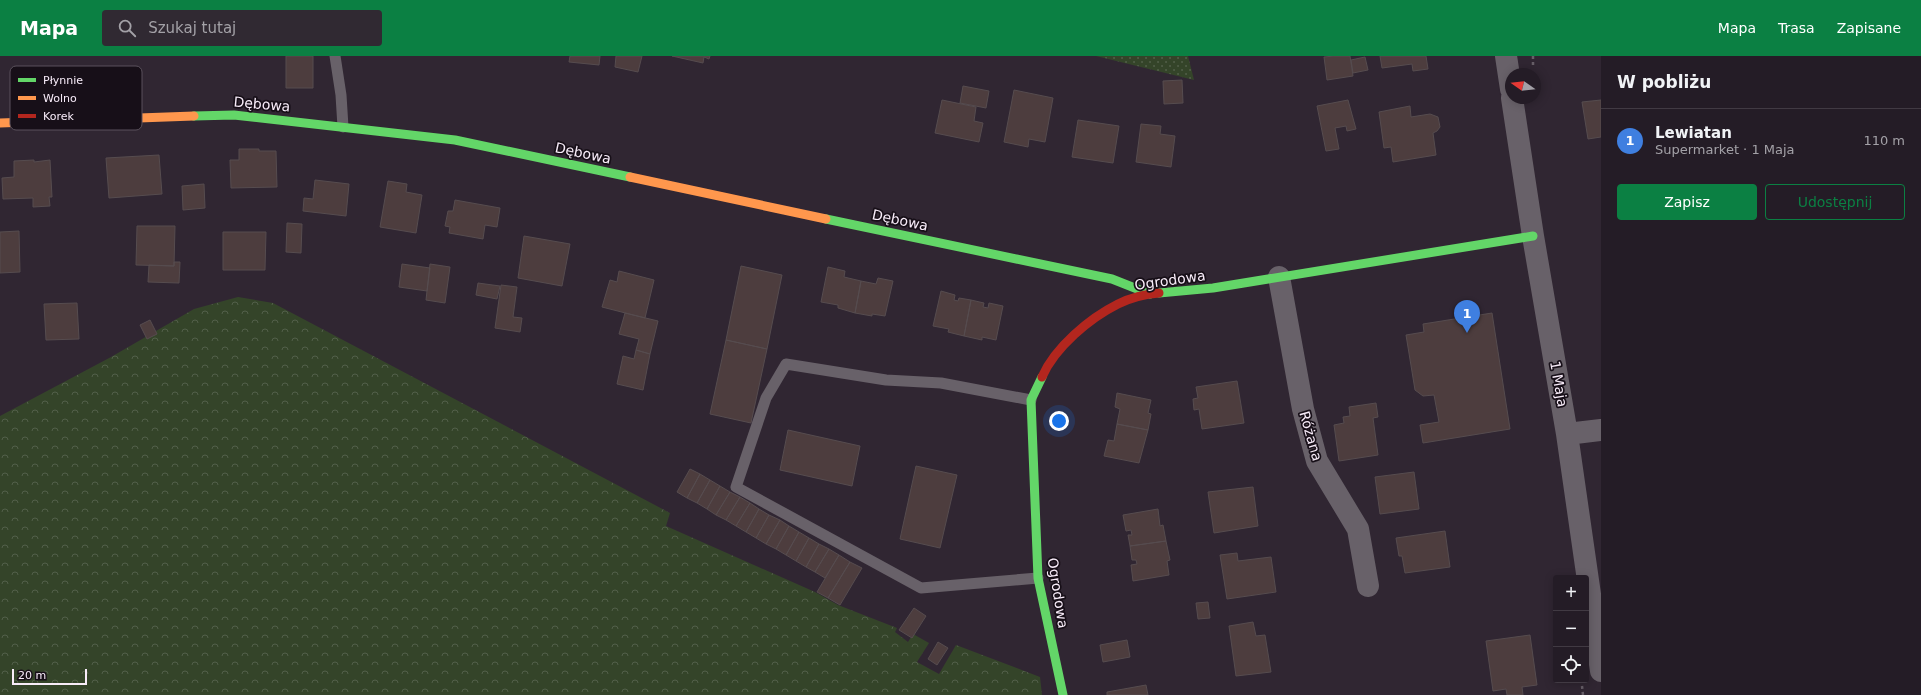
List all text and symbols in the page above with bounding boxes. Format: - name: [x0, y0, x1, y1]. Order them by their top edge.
- search box: [102, 10, 382, 46]
- text: Mapa: [20, 17, 78, 39]
- icon: search: [116, 17, 138, 39]
- text: Szukaj tutaj: [148, 19, 236, 37]
- text: Mapa: [1718, 20, 1756, 36]
- text: Trasa: [1778, 20, 1815, 36]
- text: Zapisane: [1837, 20, 1901, 36]
- legend: [10, 66, 142, 130]
- north arrow: [1505, 68, 1541, 104]
- text: W pobliżu: [1617, 72, 1711, 92]
- text: Płynnie: [43, 74, 83, 87]
- text: Wolno: [43, 92, 77, 105]
- street label: Dębowa: [233, 94, 291, 114]
- text: Korek: [43, 110, 74, 123]
- text: Lewiatan: [1655, 124, 1732, 142]
- text: 1: [1625, 133, 1635, 148]
- text: 110 m: [1863, 133, 1905, 148]
- street label: Dębowa: [554, 139, 612, 167]
- text: Supermarket · 1 Maja: [1655, 142, 1795, 157]
- button: Zapisz: [1617, 184, 1757, 220]
- button: Udostępnij: [1765, 184, 1905, 220]
- street label: Dębowa: [871, 206, 929, 234]
- street label: Ogrodowa: [1134, 267, 1206, 293]
- pin: 1: [1454, 300, 1480, 333]
- street label: 1 Maja: [1547, 360, 1571, 408]
- street label: Różana: [1296, 409, 1326, 463]
- your location: [1049, 411, 1069, 431]
- street label: Ogrodowa: [1045, 556, 1071, 630]
- map controls: [1553, 575, 1589, 683]
- button: +: [1553, 575, 1589, 611]
- button: −: [1553, 611, 1589, 647]
- button: locate: [1553, 647, 1589, 683]
- scale bar: [12, 667, 87, 686]
- text: 20 m: [18, 669, 46, 682]

